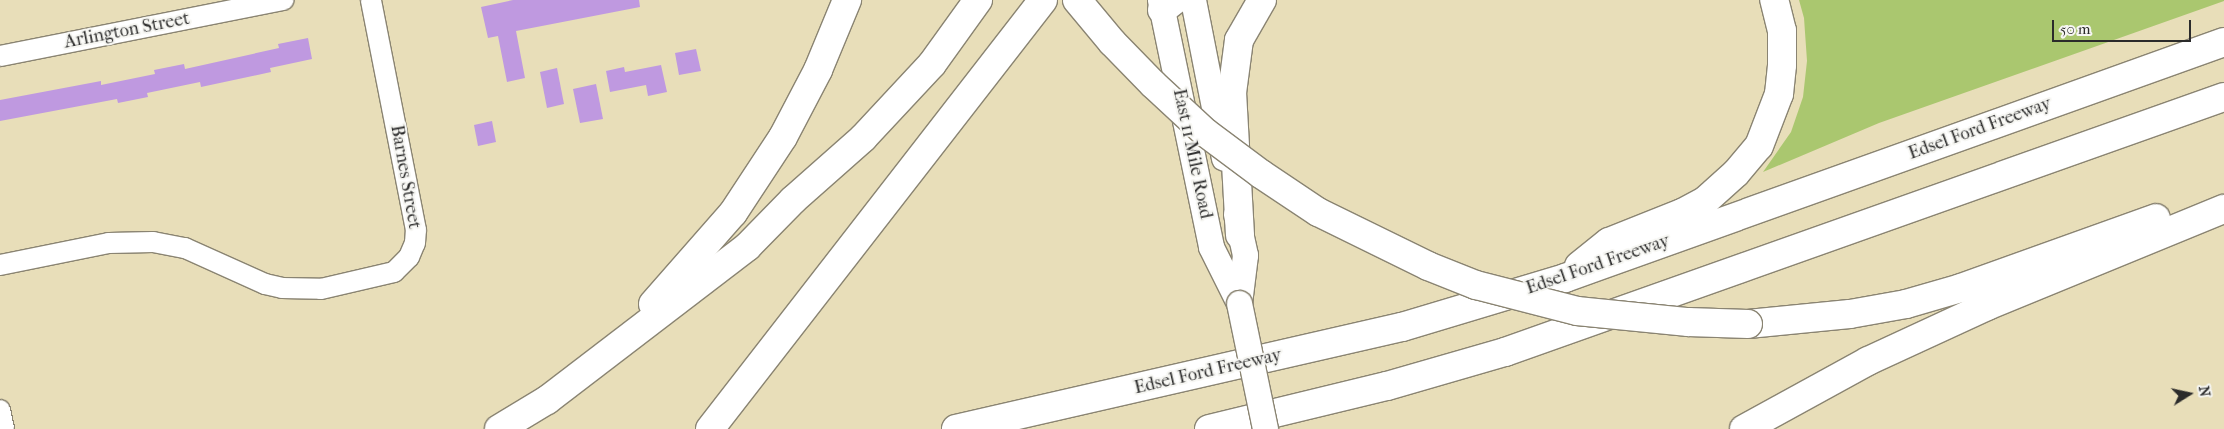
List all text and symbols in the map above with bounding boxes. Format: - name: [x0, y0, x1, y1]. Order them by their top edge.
- street label: Arlington Street: [63, 8, 191, 54]
- scale bar: [2054, 10, 2193, 42]
- text: 50 m: [2060, 20, 2090, 38]
- street label: East 11 Mile Road: [1168, 87, 1216, 221]
- street label: Edsel Ford Freeway: [1906, 93, 2054, 165]
- street label: Barnes Street: [385, 123, 425, 231]
- street label: Edsel Ford Freeway: [1523, 230, 1673, 300]
- street label: Edsel Ford Freeway: [1132, 345, 1284, 399]
- north arrow: [2164, 369, 2214, 419]
- text: N: [2195, 385, 2214, 398]

